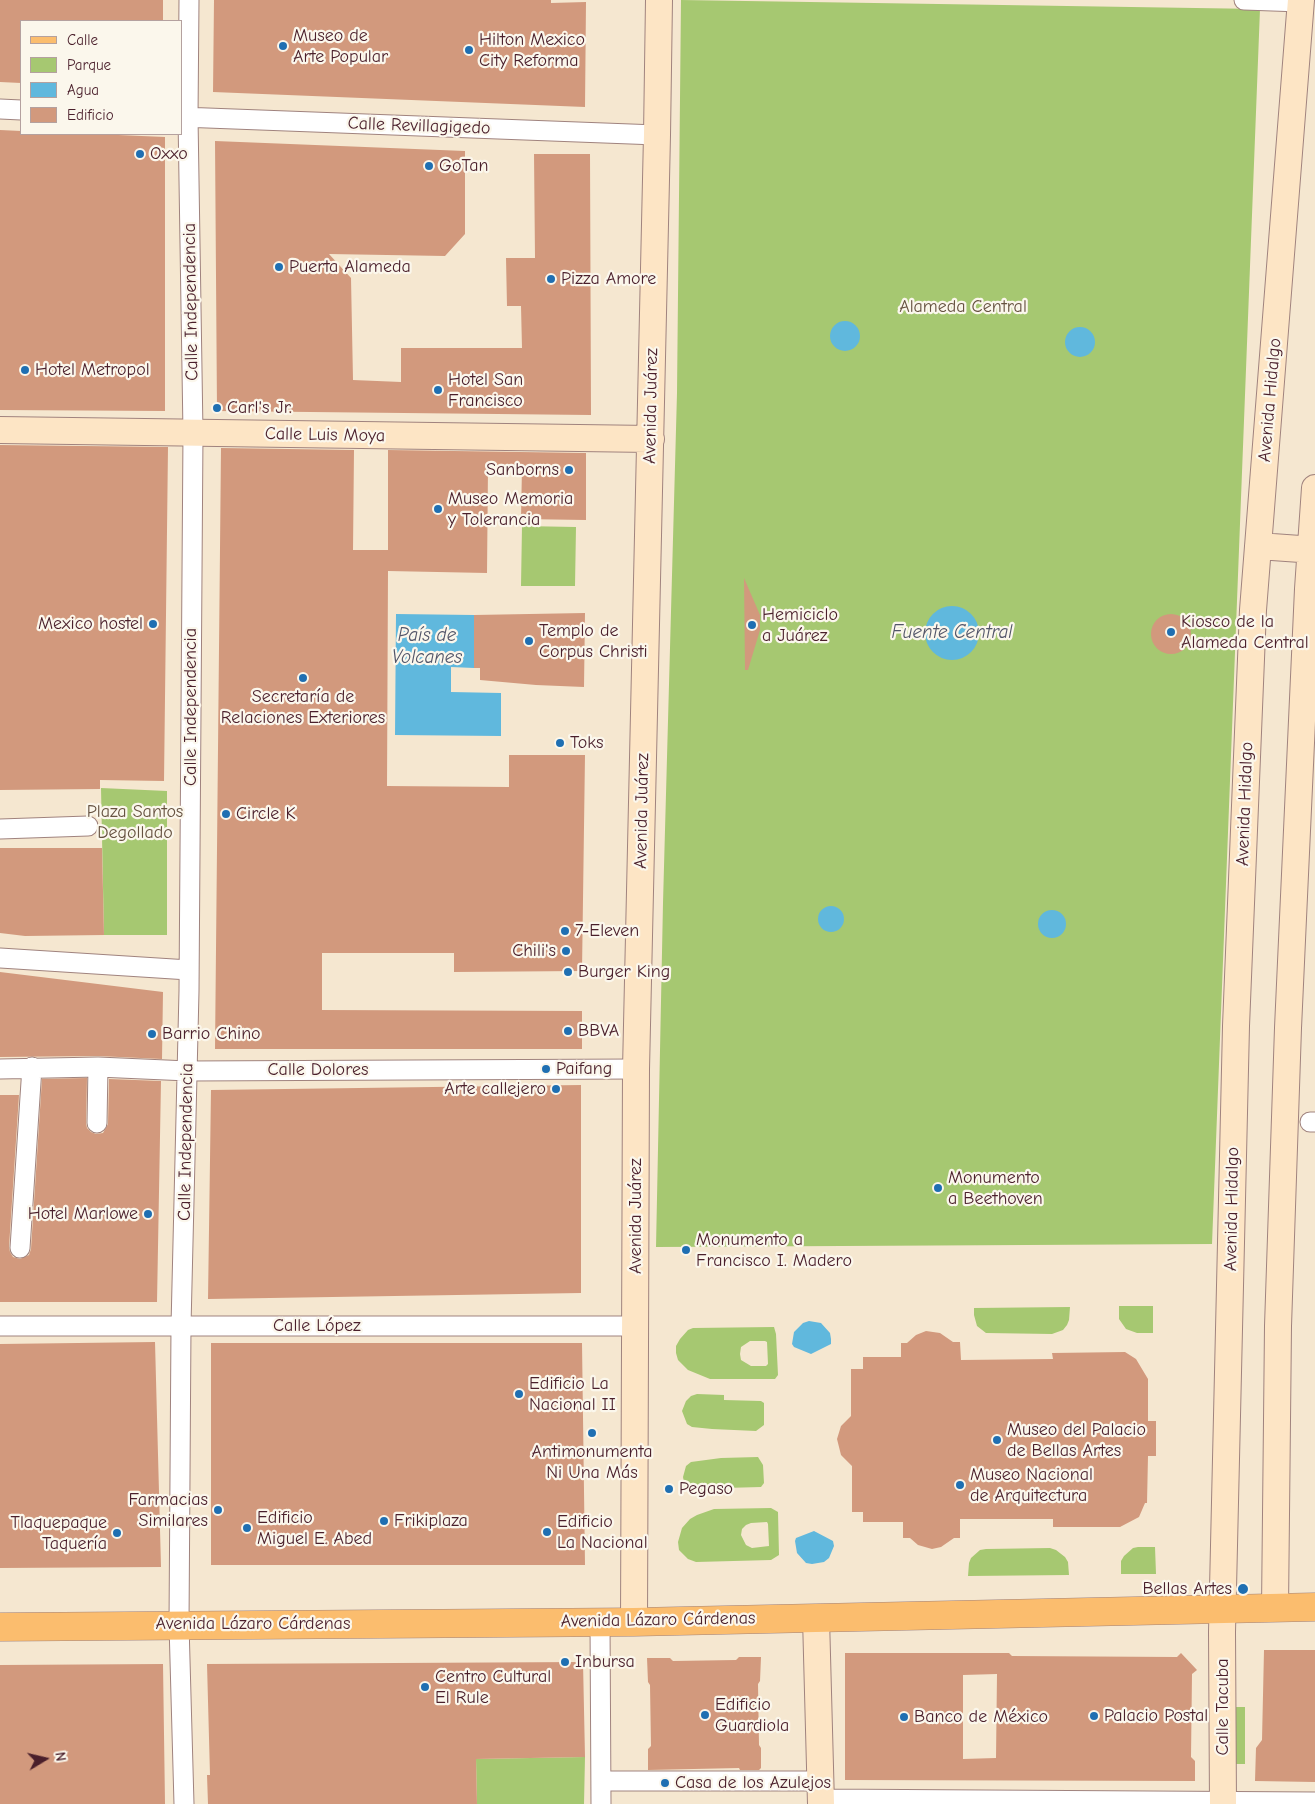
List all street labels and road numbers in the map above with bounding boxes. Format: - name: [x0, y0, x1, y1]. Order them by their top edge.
- street label: Calle Revillagigedo: [347, 113, 491, 139]
- street label: Calle Independencia: [179, 223, 203, 381]
- street label: Avenida Hidalgo: [1254, 337, 1286, 463]
- street label: Avenida Juárez: [639, 348, 663, 464]
- street label: Calle Luis Moya: [265, 423, 385, 447]
- street label: Calle Independencia: [180, 628, 202, 786]
- street label: Avenida Hidalgo: [1232, 741, 1258, 867]
- street label: Avenida Juárez: [630, 753, 654, 869]
- street label: Calle Dolores: [268, 1059, 368, 1081]
- street label: Calle Independencia: [174, 1063, 198, 1221]
- street label: Avenida Hidalgo: [1220, 1147, 1244, 1271]
- street label: Avenida Juárez: [625, 1158, 647, 1274]
- street label: Calle López: [273, 1315, 361, 1337]
- street label: Avenida Lázaro Cárdenas: [560, 1608, 756, 1632]
- street label: Avenida Lázaro Cárdenas: [156, 1613, 350, 1635]
- street label: Calle Tacuba: [1212, 1658, 1234, 1756]

